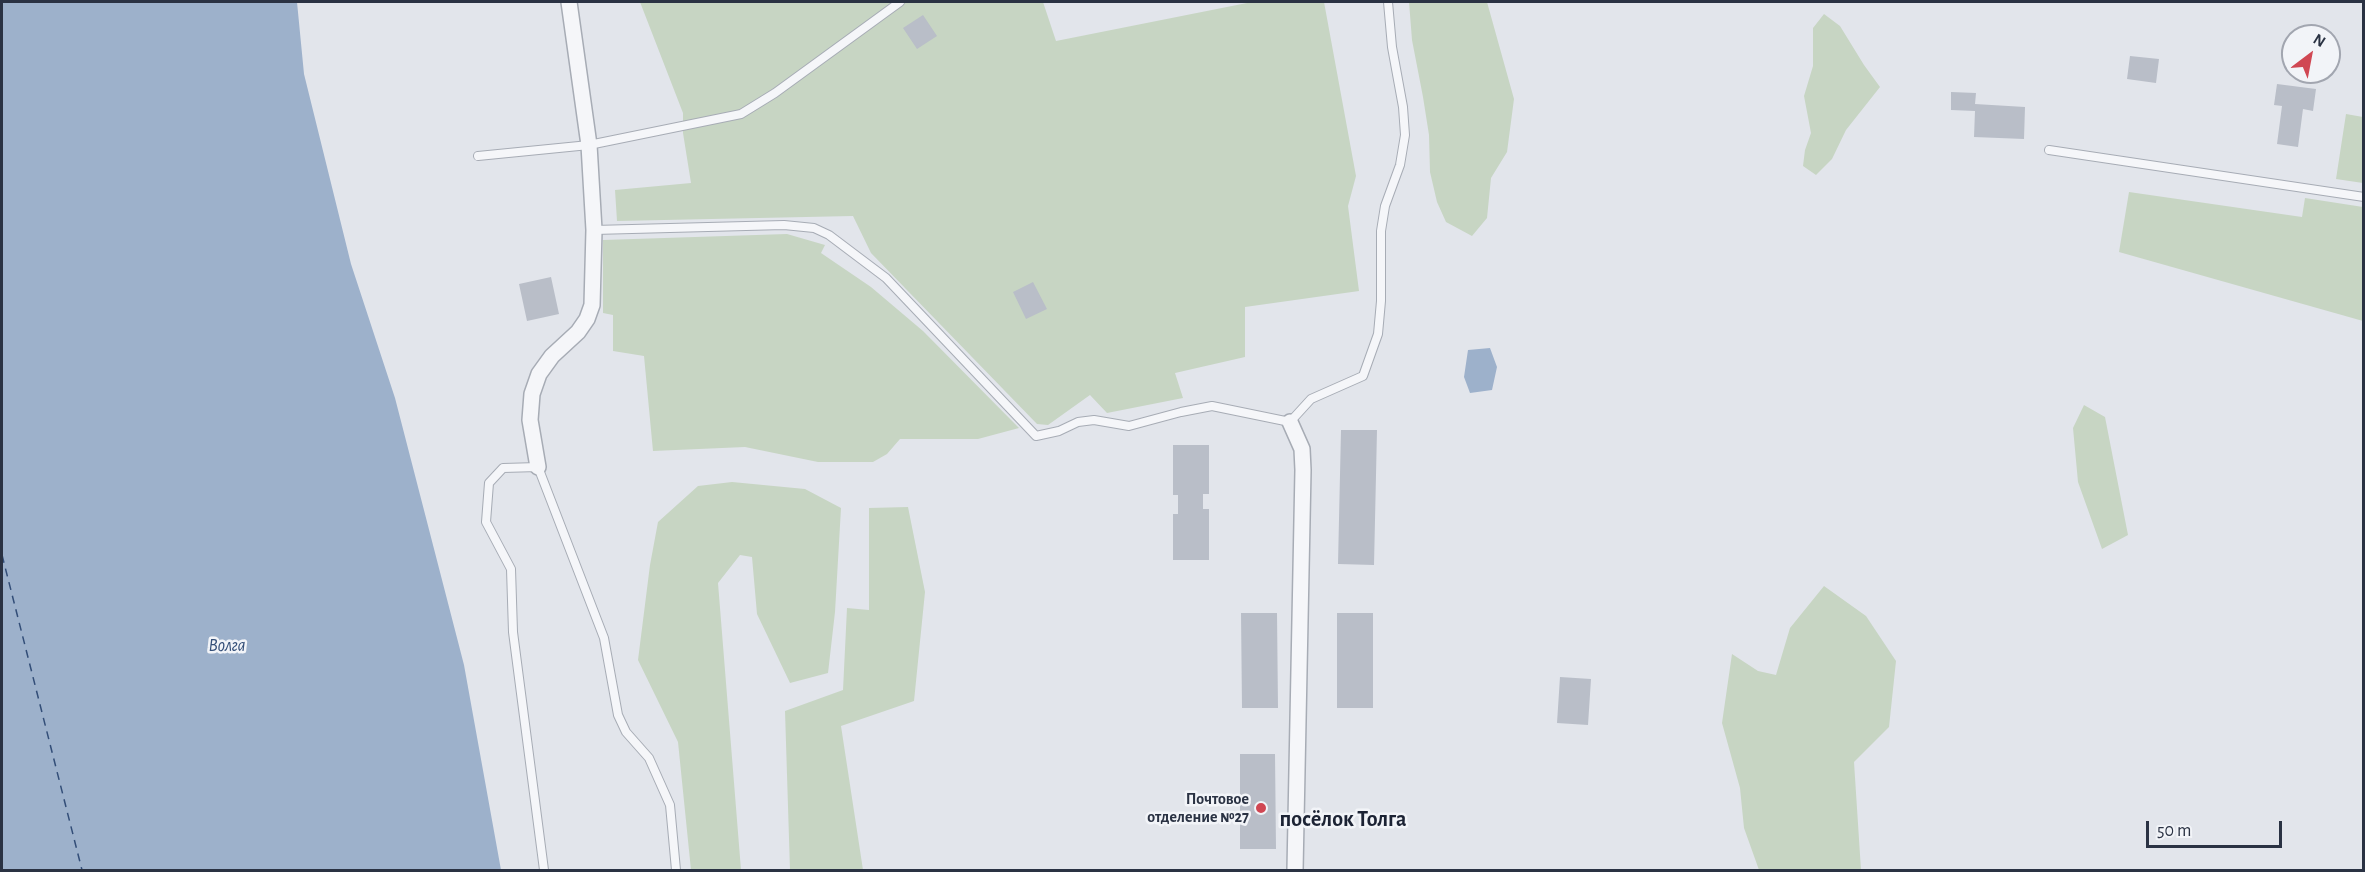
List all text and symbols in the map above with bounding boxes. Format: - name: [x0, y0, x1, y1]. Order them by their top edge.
- north arrow: [2281, 24, 2341, 84]
- text: N: [2311, 31, 2328, 50]
- water label: Волга: [209, 635, 245, 657]
- place label: Почтовое отделение №27: [1147, 789, 1249, 827]
- marker: Почтовое отделение №27: [1254, 801, 1268, 815]
- district label: посёлок Толга: [1279, 806, 1407, 832]
- scale bar: [2149, 809, 2286, 847]
- text: 50 m: [2157, 822, 2191, 840]

